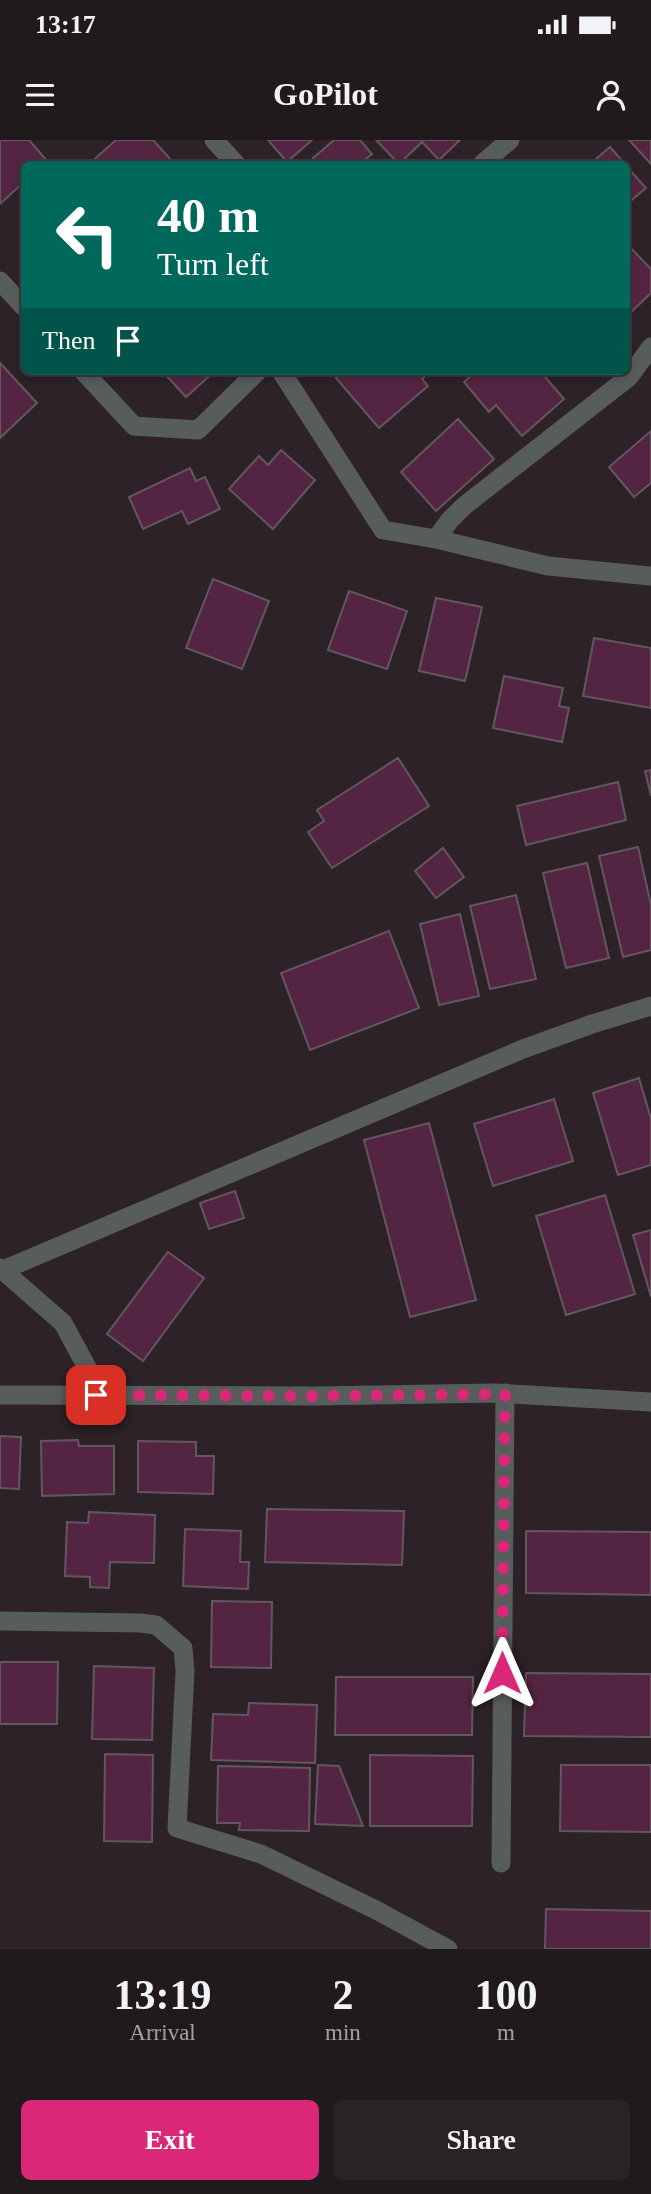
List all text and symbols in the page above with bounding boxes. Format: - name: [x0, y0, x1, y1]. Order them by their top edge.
- text: 13:17: [35, 10, 96, 39]
- icon: menu: [21, 76, 59, 114]
- text: GoPilot: [273, 76, 378, 112]
- icon: person: [592, 76, 630, 114]
- text: 40 m: [157, 188, 259, 243]
- icon: left: [42, 189, 133, 280]
- text: Turn left: [157, 246, 269, 282]
- icon: arrive: [109, 322, 147, 360]
- text: Then: [42, 326, 95, 355]
- pin: [66, 1365, 126, 1425]
- icon: arrive: [77, 1376, 115, 1414]
- position arrow: [465, 1636, 539, 1710]
- text: 13:19: [114, 1972, 212, 2018]
- text: 2: [332, 1972, 353, 2018]
- text: 100: [474, 1972, 537, 2018]
- text: Arrival: [129, 2020, 196, 2045]
- text: min: [325, 2020, 361, 2045]
- text: m: [497, 2020, 515, 2045]
- button: Exit: [21, 2100, 319, 2180]
- button: Share: [333, 2100, 630, 2180]

